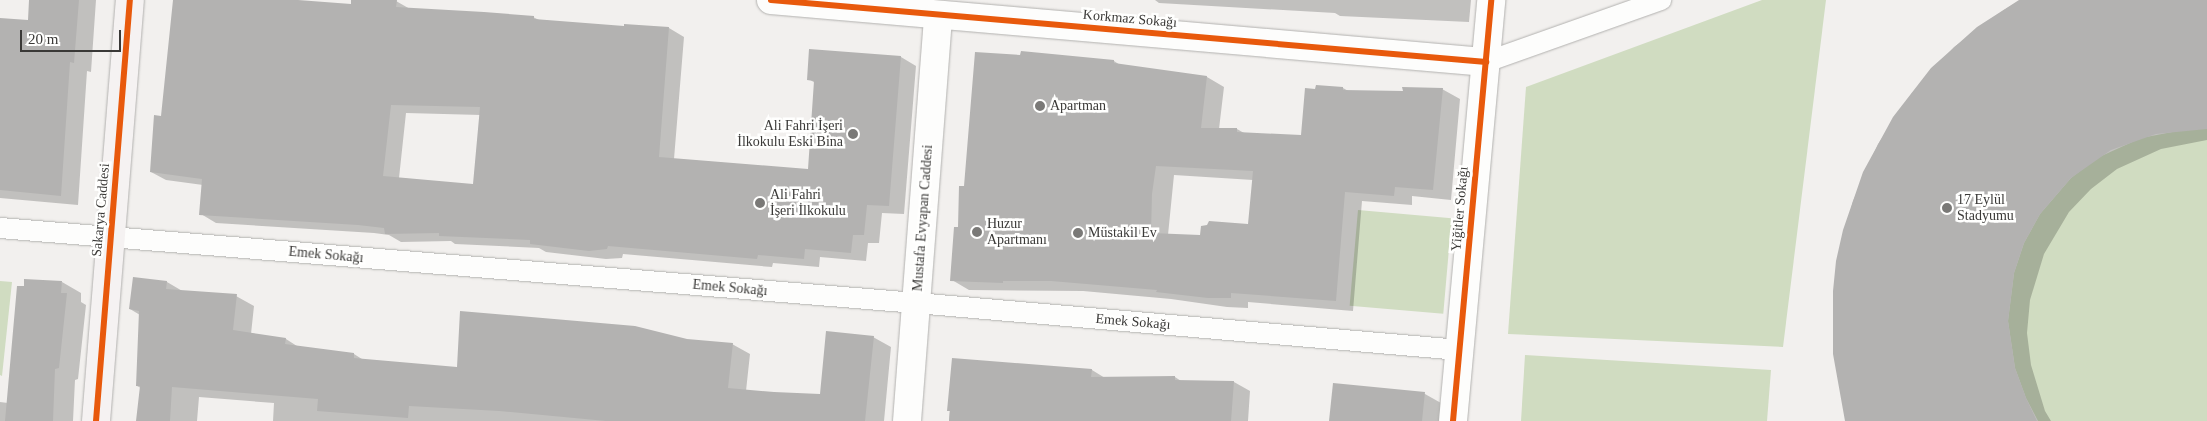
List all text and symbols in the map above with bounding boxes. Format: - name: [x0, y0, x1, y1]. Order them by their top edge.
- street label: Korkmaz Sokağı: [1082, 7, 1178, 31]
- scale bar: [22, 20, 124, 52]
- text: 20 m: [28, 31, 58, 47]
- place label: Apartman: [1050, 98, 1106, 114]
- marker: Apartman: [1034, 100, 1046, 112]
- place label: Ali Fahri İşeri İlkokulu Eski Bina: [737, 118, 843, 150]
- marker: Ali Fahri İşeri İlkokulu Eski Bina: [847, 128, 859, 140]
- street label: Mustafa Evyapan Caddesi: [909, 144, 937, 292]
- street label: Sakarya Caddesi: [89, 163, 113, 257]
- street label: Yiğitler Sokağı: [1448, 166, 1472, 252]
- place label: Ali Fahri İşeri İlkokulu: [770, 187, 846, 220]
- place label: 17 Eylül Stadyumu: [1957, 192, 2014, 224]
- marker: Ali Fahri İşeri İlkokulu: [754, 197, 766, 209]
- marker: 17 Eylül Stadyumu: [1941, 202, 1953, 214]
- place label: Huzur Apartmanı: [987, 216, 1047, 248]
- place label: Müstakil Ev: [1088, 225, 1157, 241]
- marker: Huzur Apartmanı: [971, 226, 983, 238]
- marker: Müstakil Ev: [1072, 227, 1084, 239]
- street label: Emek Sokağı: [288, 243, 364, 267]
- street label: Emek Sokağı: [692, 276, 768, 300]
- street label: Emek Sokağı: [1095, 310, 1171, 334]

